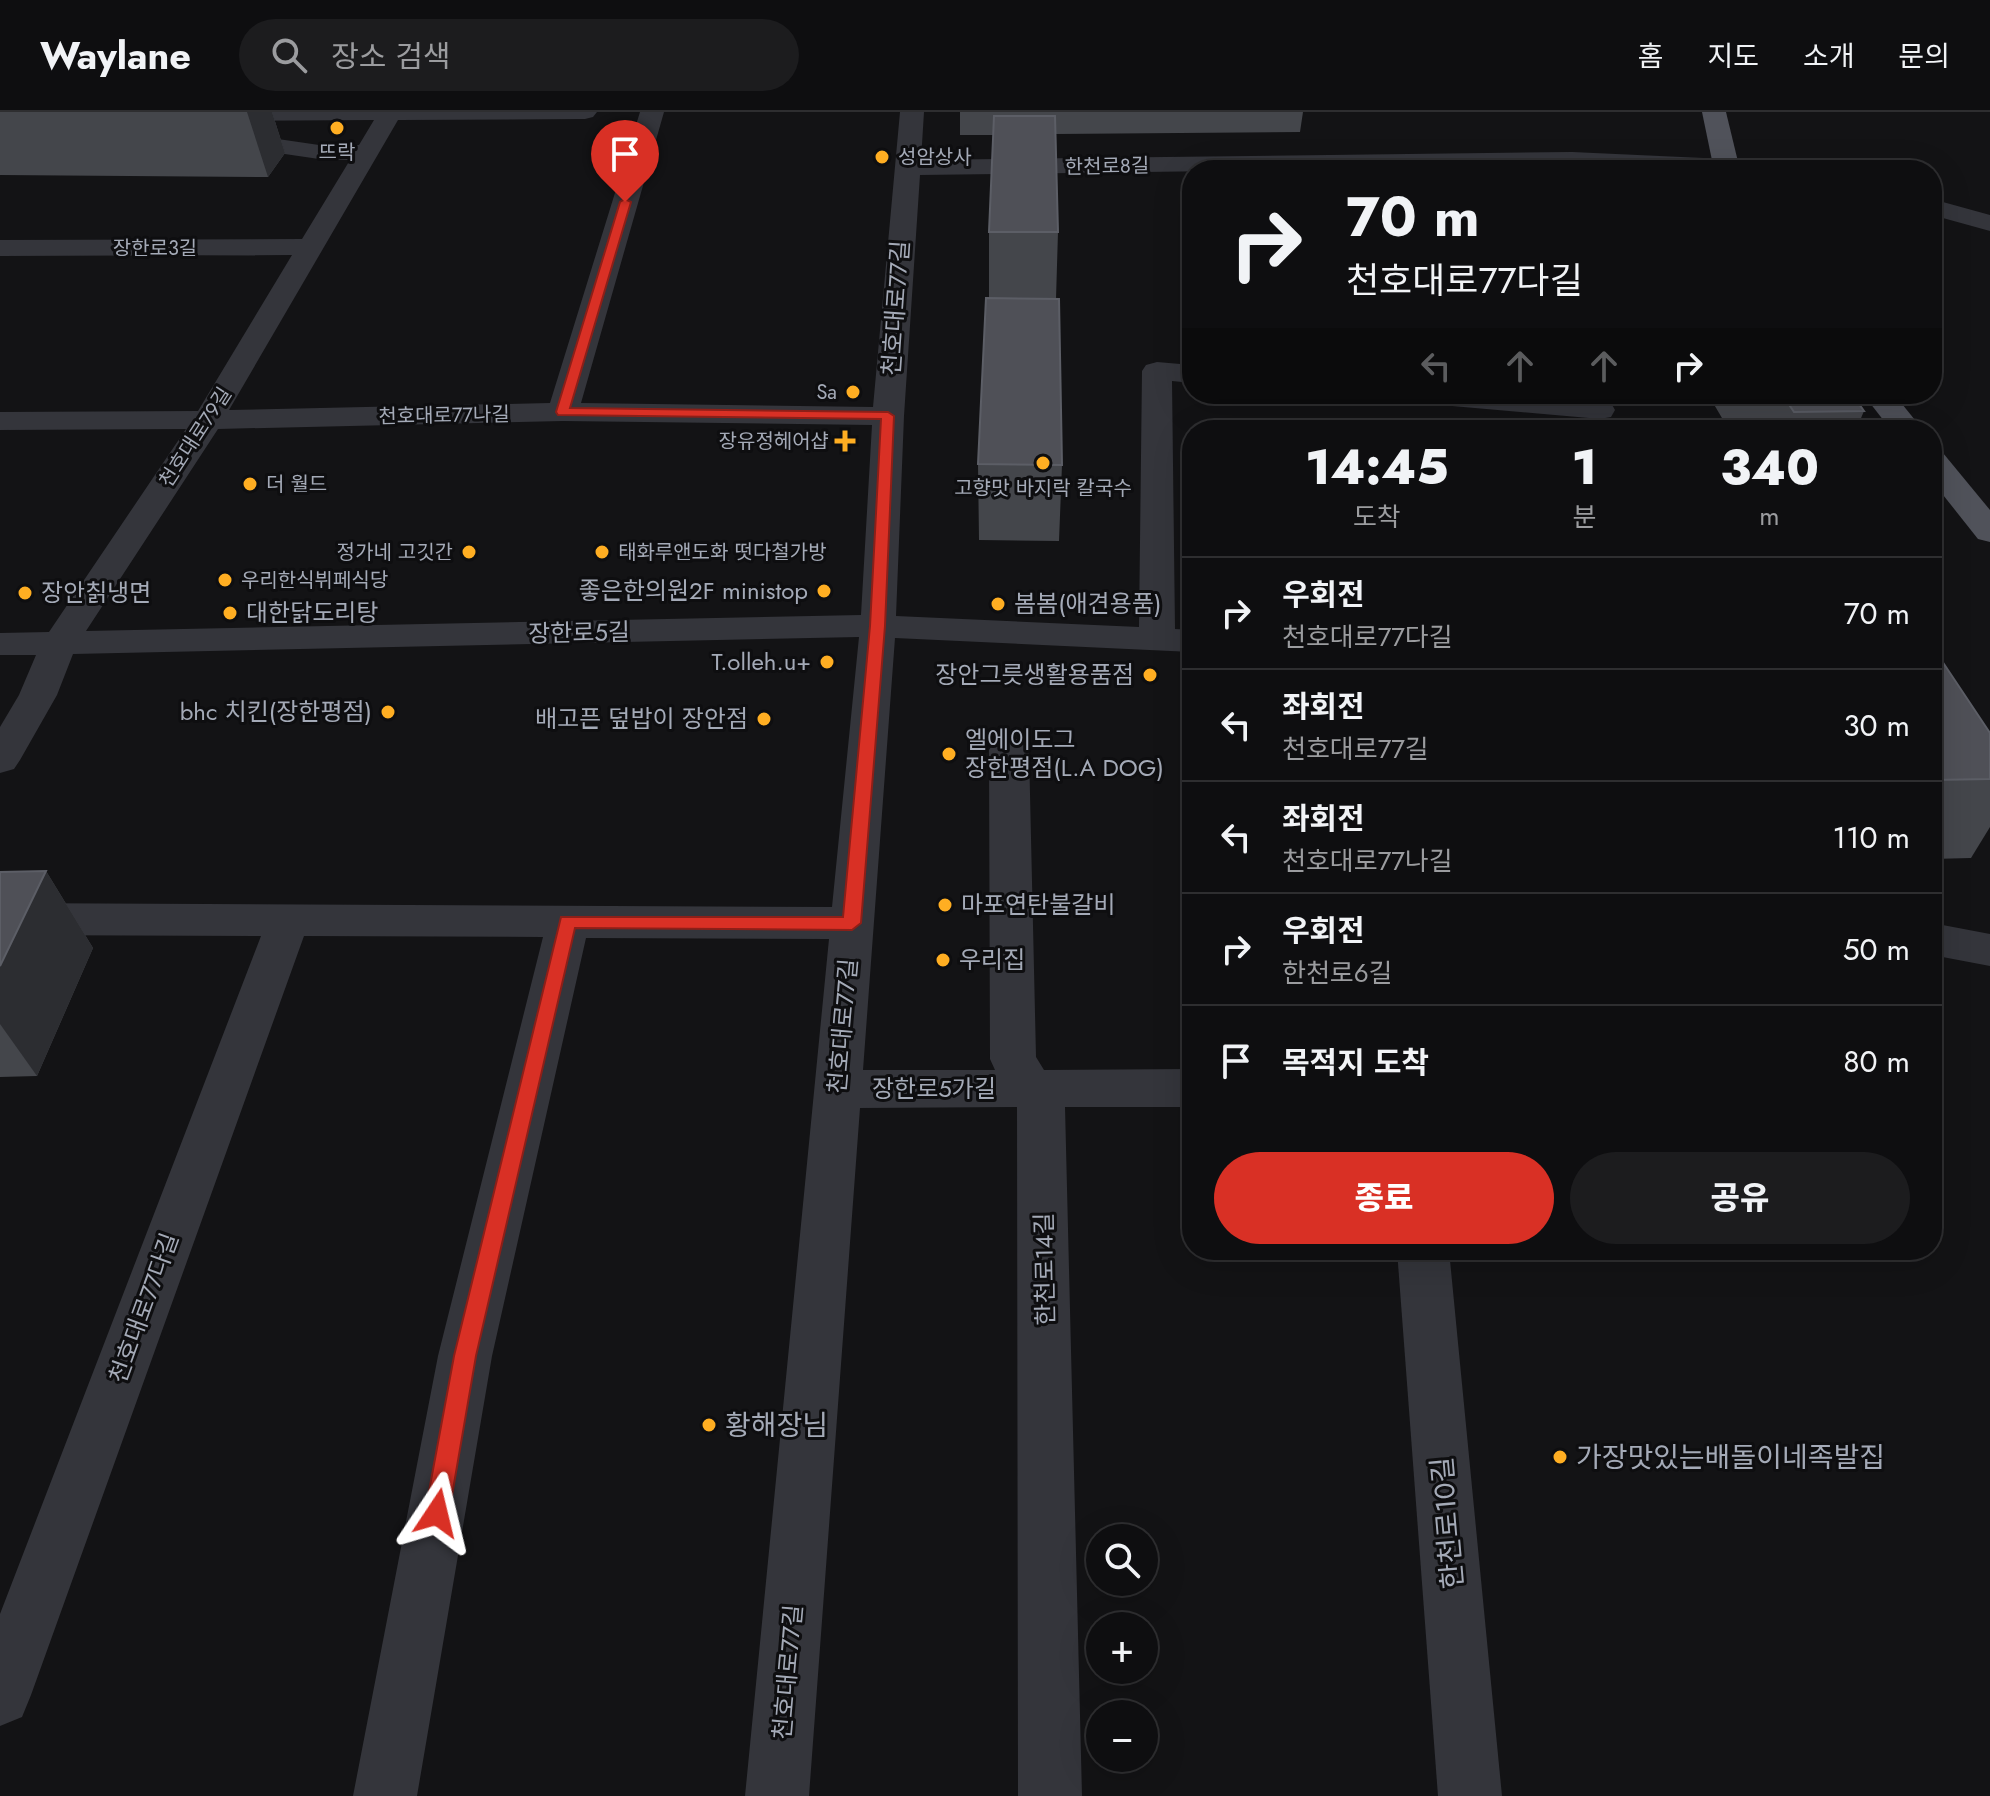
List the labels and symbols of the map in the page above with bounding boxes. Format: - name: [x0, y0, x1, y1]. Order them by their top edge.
- marker: 뜨락: [328, 119, 346, 137]
- pin: [591, 120, 659, 202]
- place label: 뜨락: [319, 138, 355, 167]
- place label: 성암상사: [898, 143, 972, 172]
- marker: 성암상사: [873, 148, 891, 166]
- street label: 한천로8길: [1064, 151, 1150, 182]
- street label: 장한로3길: [113, 234, 197, 263]
- street label: 천호대로77길: [873, 239, 918, 377]
- place label: Sa: [816, 378, 837, 407]
- street label: 천호대로79길: [152, 382, 239, 493]
- marker: Sa: [844, 383, 862, 401]
- street label: 천호대로77나길: [378, 400, 510, 431]
- place label: 장유정헤어샵: [719, 427, 829, 456]
- marker: 장유정헤어샵: [836, 432, 854, 450]
- marker: 고향맛 바지락 칼국수: [1034, 454, 1052, 472]
- place label: 더 월드: [266, 470, 327, 499]
- place label: 고향맛 바지락 칼국수: [954, 474, 1132, 503]
- marker: 더 월드: [241, 475, 259, 493]
- place label: 정가네 고깃간: [337, 538, 453, 567]
- place label: 태화루앤도화 떳다철가방: [618, 538, 826, 567]
- marker: 정가네 고깃간: [460, 543, 478, 561]
- marker: 태화루앤도화 떳다철가방: [593, 543, 611, 561]
- place label: 우리한식뷔페식당: [241, 566, 388, 595]
- marker: 우리한식뷔페식당: [216, 571, 234, 589]
- place label: 좋은한의원2F ministop: [579, 573, 808, 608]
- place label: 장안칡냉면: [41, 575, 151, 610]
- marker: 좋은한의원2F ministop: [815, 582, 833, 600]
- marker: 장안칡냉면: [16, 584, 34, 602]
- place label: 봄봄(애견용품): [1014, 586, 1161, 621]
- place label: 대한닭도리탕: [246, 595, 378, 630]
- marker: 봄봄(애견용품): [989, 595, 1007, 613]
- marker: 대한닭도리탕: [221, 604, 239, 622]
- street label: 장한로5길: [528, 614, 630, 651]
- place label: T.olleh.u+: [711, 644, 811, 679]
- marker: T.olleh.u+: [818, 653, 836, 671]
- place label: 장안그릇생활용품점: [935, 657, 1134, 692]
- marker: 장안그릇생활용품점: [1141, 666, 1159, 684]
- place label: bhc 치킨(장한평점): [180, 694, 372, 729]
- place label: 배고픈 덮밥이 장안점: [535, 701, 748, 736]
- marker: bhc 치킨(장한평점): [379, 703, 397, 721]
- marker: 배고픈 덮밥이 장안점: [755, 710, 773, 728]
- place label: 엘에이도그 장한평점(L.A DOG): [965, 722, 1164, 785]
- marker: 엘에이도그 장한평점(L.A DOG): [940, 745, 958, 763]
- place label: 마포연탄불갈비: [961, 887, 1116, 922]
- marker: 마포연탄불갈비: [936, 896, 954, 914]
- place label: 우리집: [959, 942, 1025, 977]
- marker: 우리집: [934, 951, 952, 969]
- street label: 천호대로77길: [819, 957, 866, 1095]
- street label: 장한로5가길: [872, 1071, 996, 1106]
- street label: 한천로14길: [1026, 1212, 1063, 1326]
- street label: 천호대로77다길: [100, 1228, 187, 1388]
- place label: 황해장님: [725, 1405, 828, 1446]
- marker: 황해장님: [700, 1416, 718, 1434]
- place label: 가장맛있는배돌이네족발집: [1576, 1437, 1885, 1478]
- marker: 가장맛있는배돌이네족발집: [1551, 1448, 1569, 1466]
- street label: 한천로10길: [1421, 1455, 1474, 1591]
- position arrow: [395, 1471, 479, 1555]
- street label: 천호대로77길: [764, 1603, 811, 1741]

